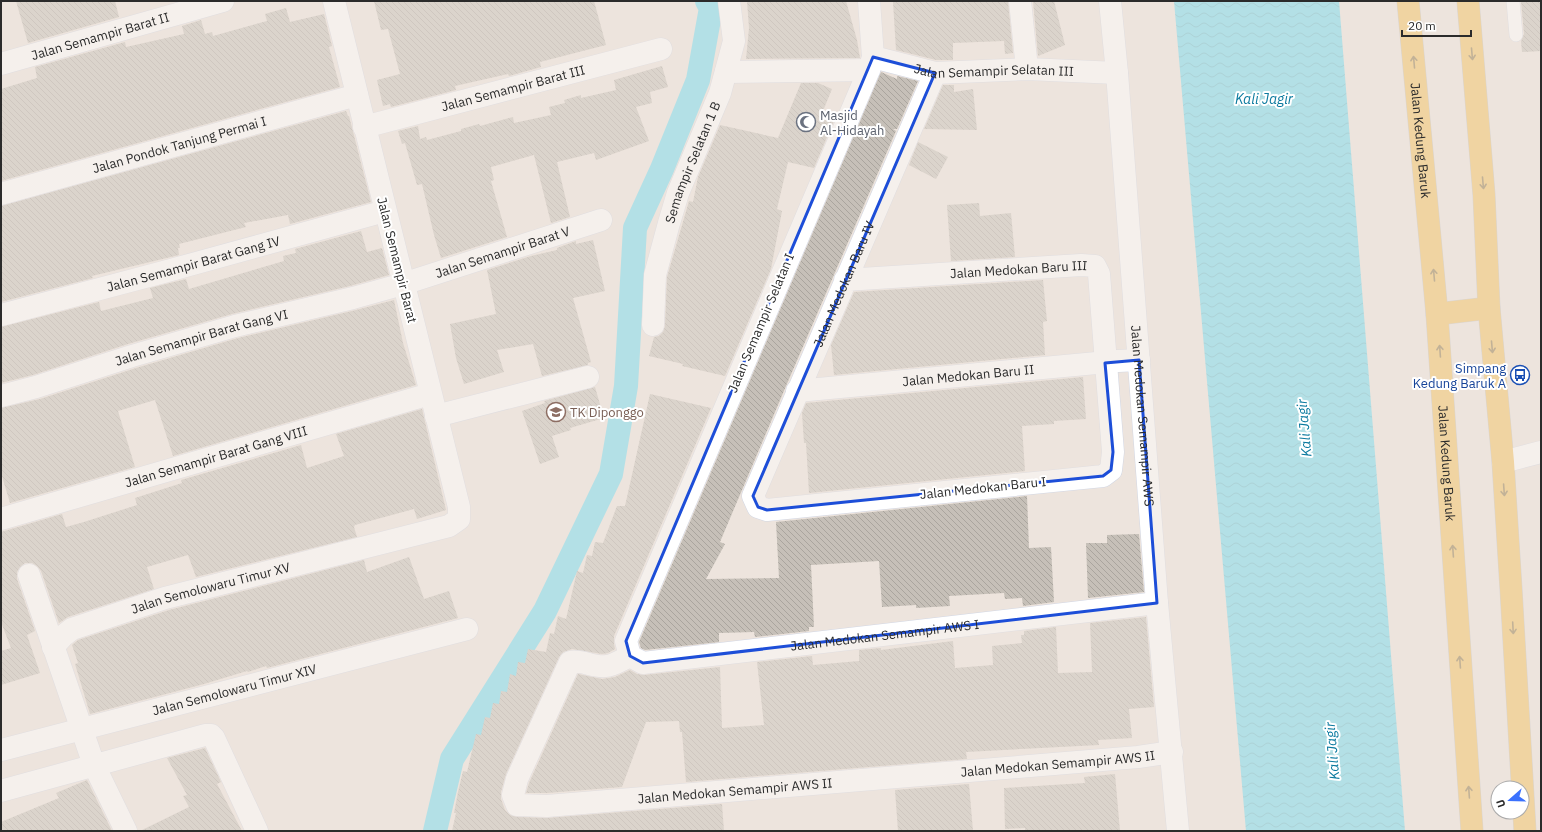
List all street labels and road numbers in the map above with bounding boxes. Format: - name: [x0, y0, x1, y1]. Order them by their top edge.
- street label: Jalan Semampir Barat II: [29, 8, 171, 64]
- street label: Jalan Semampir Selatan III: [912, 59, 1074, 82]
- street label: Jalan Semampir Barat III: [439, 61, 587, 115]
- street label: Jalan Kedung Baruk: [1407, 82, 1435, 199]
- street label: Semampir Selatan 1 B: [661, 99, 724, 225]
- street label: Jalan Pondok Tanjung Permai I: [90, 112, 268, 177]
- street label: Jalan Semampir Barat: [373, 195, 421, 325]
- street label: Jalan Medokan Baru IV: [809, 218, 878, 349]
- street label: Jalan Semampir Barat V: [433, 222, 572, 282]
- street label: Jalan Semampir Barat Gang IV: [105, 232, 282, 295]
- street label: Jalan Semampir Selatan I: [724, 251, 798, 395]
- street label: Jalan Medokan Baru III: [949, 256, 1088, 282]
- street label: Jalan Semampir Barat Gang VI: [113, 305, 290, 369]
- street label: Jalan Medokan Semampir AWS: [1128, 324, 1158, 507]
- street label: Jalan Medokan Baru II: [902, 360, 1035, 390]
- street label: Jalan Kedung Baruk: [1435, 405, 1460, 522]
- street label: Jalan Semampir Barat Gang VIII: [123, 422, 309, 491]
- street label: Jalan Medokan Baru I: [919, 473, 1047, 503]
- street label: Jalan Semolowaru Timur XV: [129, 558, 292, 617]
- street label: Jalan Medokan Semampir AWS I: [789, 615, 980, 654]
- street label: Jalan Semolowaru Timur XIV: [150, 660, 318, 719]
- street label: Jalan Medokan Semampir AWS II: [960, 746, 1156, 780]
- street label: Jalan Medokan Semampir AWS II: [637, 774, 833, 807]

